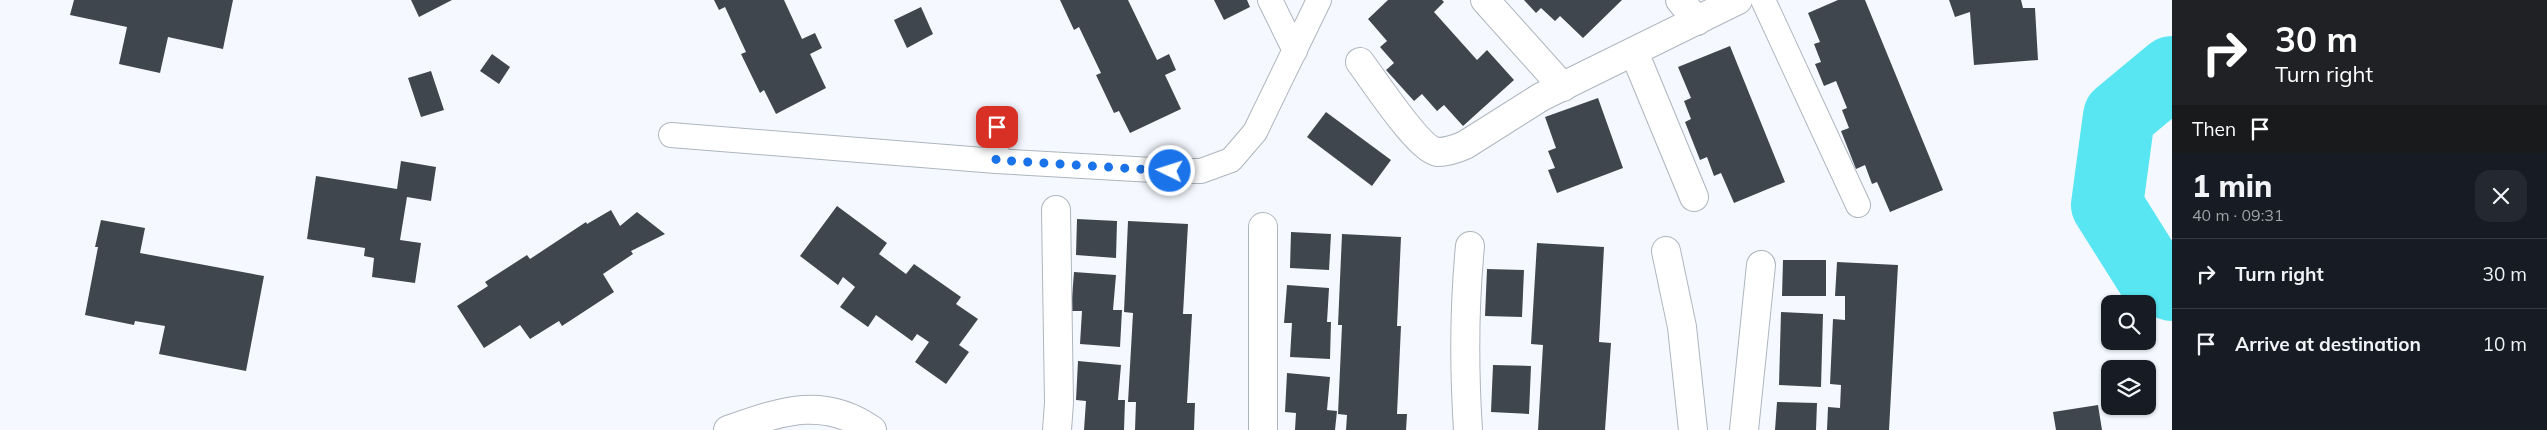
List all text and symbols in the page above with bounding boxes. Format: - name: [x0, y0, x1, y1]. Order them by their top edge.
- text: 30 m: [2275, 17, 2358, 61]
- icon: right: [2192, 20, 2257, 85]
- text: Turn right: [2275, 60, 2373, 88]
- pin: [976, 106, 1018, 148]
- icon: arrive: [983, 113, 1011, 141]
- icon: arrive: [2246, 115, 2274, 143]
- text: Then: [2192, 117, 2236, 141]
- position arrow: [1143, 144, 1195, 196]
- text: 1 min: [2192, 167, 2272, 205]
- button: close: [2475, 170, 2527, 222]
- text: 40 m · 09:31: [2192, 205, 2284, 225]
- icon: right: [2192, 260, 2220, 288]
- text: Turn right: [2235, 262, 2324, 286]
- text: 30 m: [2483, 262, 2527, 286]
- map controls: [2101, 295, 2156, 415]
- button: search: [2101, 295, 2156, 350]
- icon: arrive: [2192, 330, 2220, 358]
- text: Arrive at destination: [2235, 332, 2421, 356]
- text: 10 m: [2483, 332, 2527, 356]
- button: layers: [2101, 360, 2156, 415]

